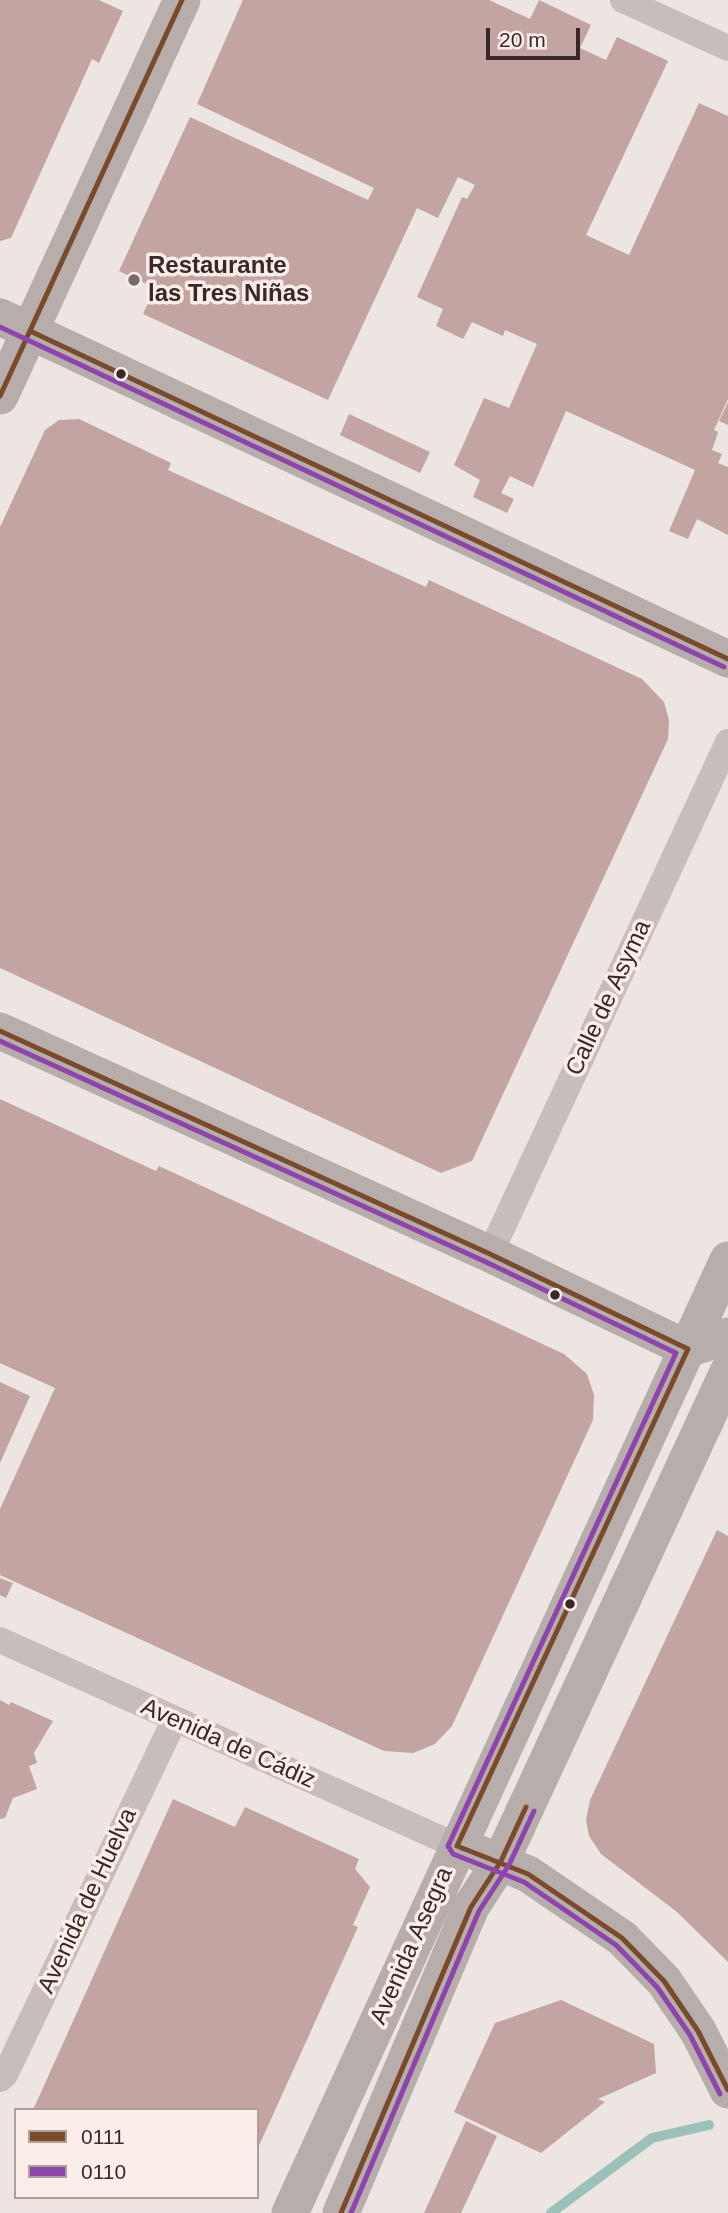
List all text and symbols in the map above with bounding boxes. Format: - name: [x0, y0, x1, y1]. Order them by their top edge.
- scale bar: [490, 14, 584, 58]
- text: 20 m: [499, 28, 546, 51]
- place label: Restaurante las Tres Niñas: [148, 252, 309, 308]
- marker: Restaurante las Tres Niñas: [126, 272, 142, 288]
- unlabelled marker: [114, 367, 128, 381]
- street label: Calle de Asyma: [560, 916, 658, 1080]
- unlabelled marker: [548, 1288, 562, 1302]
- unlabelled marker: [563, 1597, 577, 1611]
- street label: Avenida de Cádiz: [136, 1693, 320, 1795]
- street label: Avenida de Huelva: [32, 1804, 144, 1998]
- street label: Avenida Asegra: [364, 1863, 460, 2029]
- legend: [14, 2108, 259, 2199]
- text: 0111: [81, 2125, 125, 2148]
- text: 0110: [81, 2160, 126, 2183]

